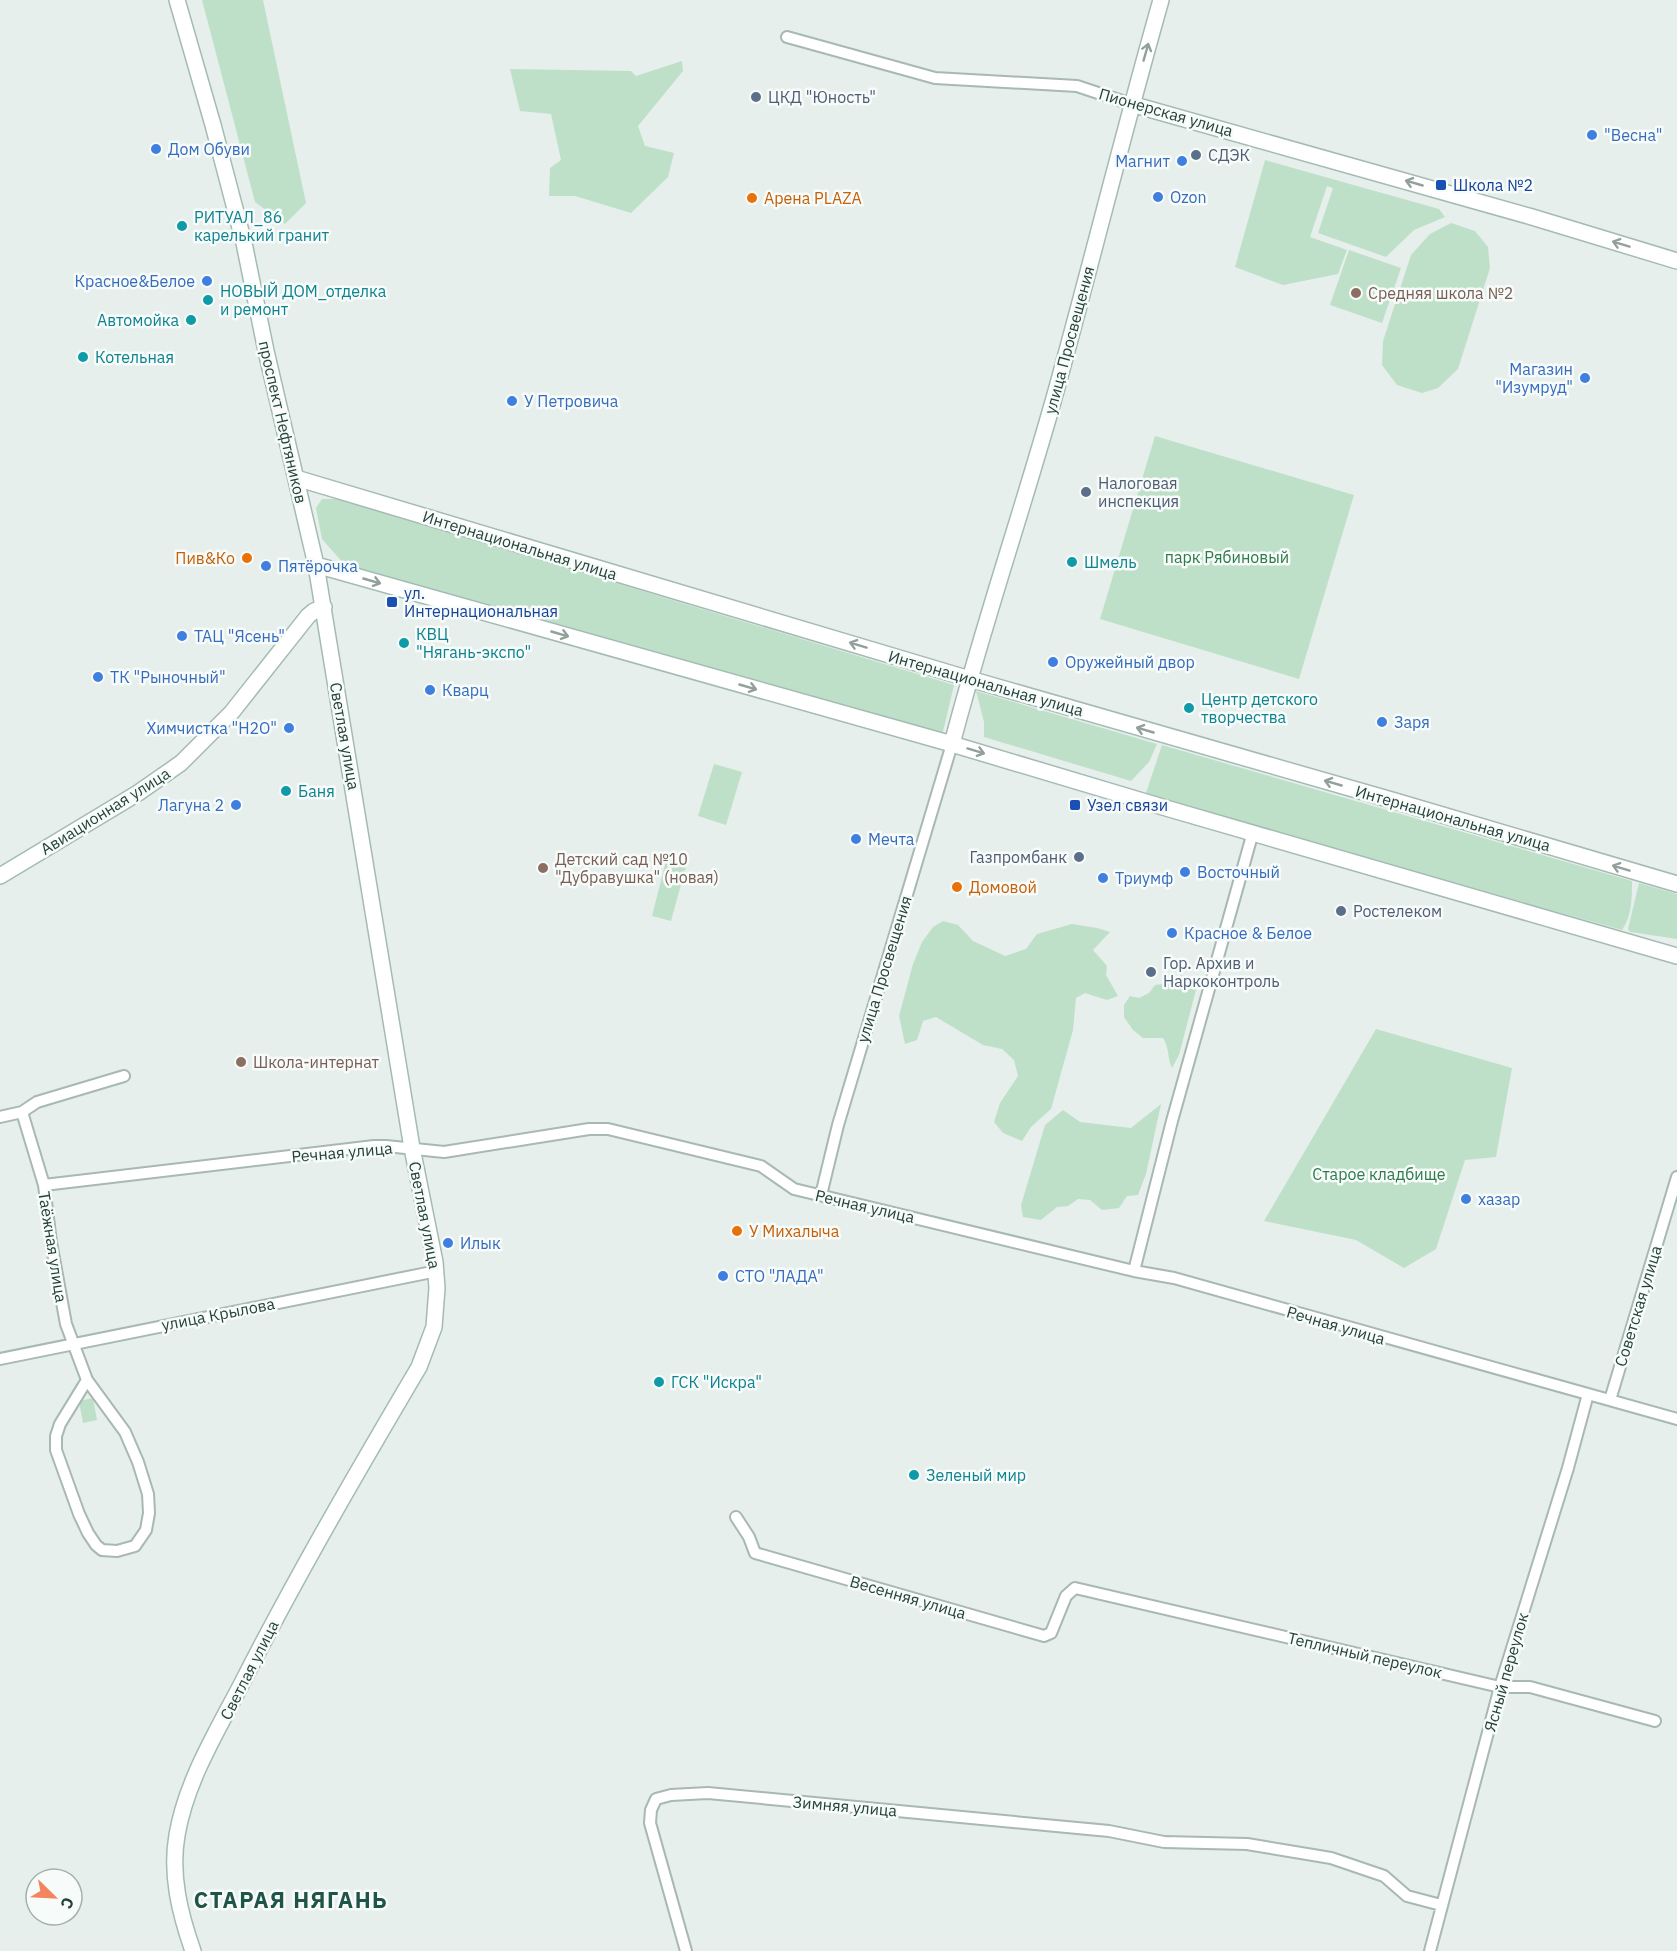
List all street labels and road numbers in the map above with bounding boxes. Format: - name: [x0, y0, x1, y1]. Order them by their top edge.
- street label: Пионерская улица: [1097, 83, 1236, 141]
- street label: улица Просвещения: [1040, 264, 1098, 416]
- street label: проспект Нефтяников: [255, 339, 311, 505]
- street label: Интернациональная улица: [420, 506, 620, 584]
- street label: Интернациональная улица: [886, 646, 1086, 721]
- street label: Светлая улица: [326, 681, 364, 792]
- street label: Авиационная улица: [36, 763, 174, 859]
- street label: Интернациональная улица: [1353, 781, 1553, 856]
- street label: улица Просвещения: [852, 893, 916, 1045]
- street label: Речная улица: [291, 1138, 394, 1166]
- street label: Светлая улица: [405, 1160, 445, 1271]
- street label: Речная улица: [813, 1185, 917, 1227]
- street label: Таёжная улица: [34, 1190, 72, 1304]
- street label: Советская улица: [1610, 1243, 1666, 1369]
- street label: улица Крылова: [160, 1293, 277, 1335]
- street label: Речная улица: [1285, 1301, 1388, 1349]
- street label: Весенняя улица: [848, 1571, 969, 1623]
- street label: Ясный переулок: [1479, 1610, 1533, 1734]
- street label: Светлая улица: [215, 1617, 283, 1723]
- street label: Тепличный переулок: [1286, 1628, 1444, 1683]
- street label: Зимняя улица: [792, 1791, 898, 1821]

